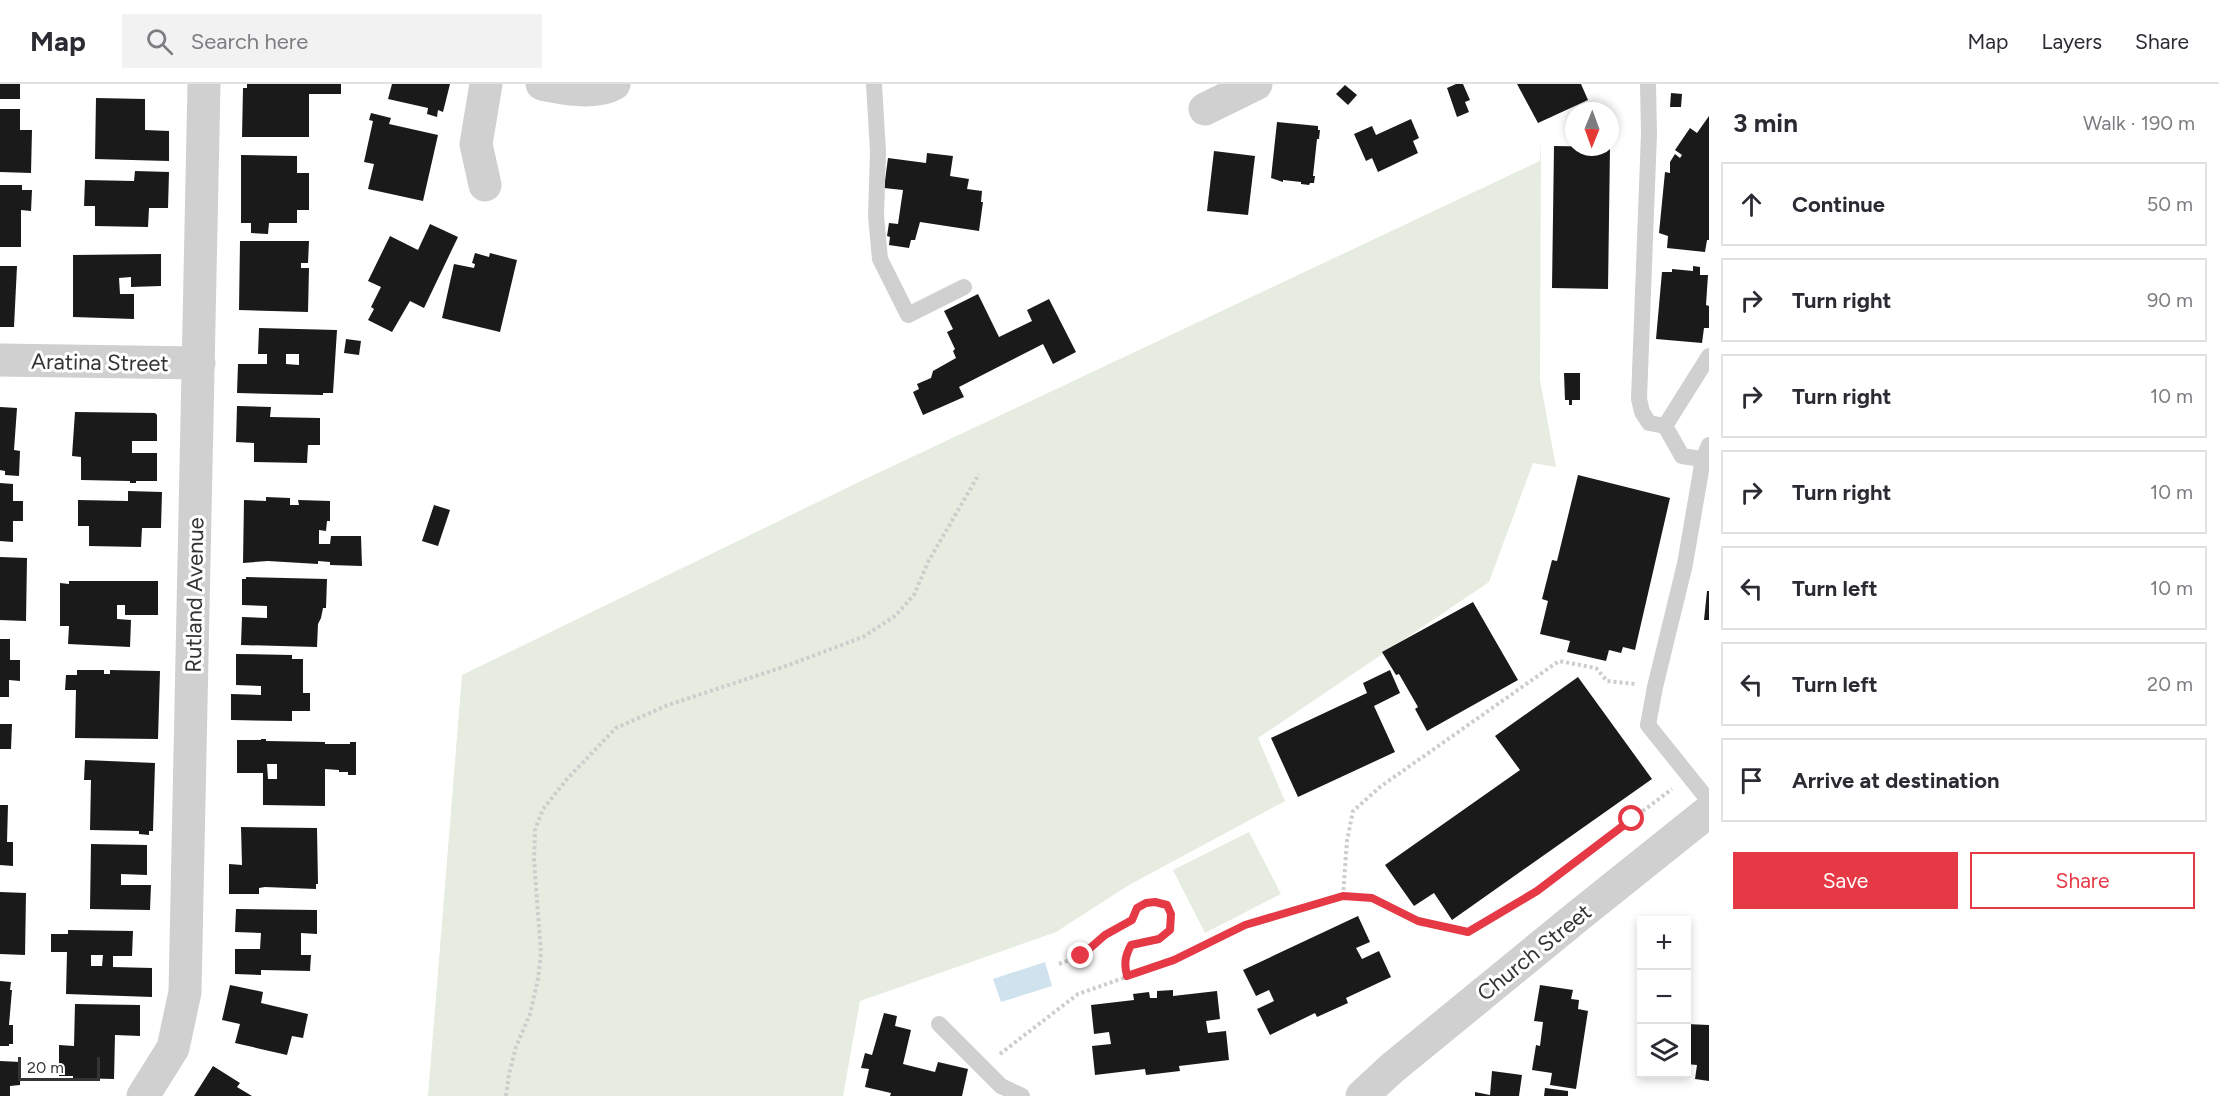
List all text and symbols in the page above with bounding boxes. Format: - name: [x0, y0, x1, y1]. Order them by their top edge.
- search box: [122, 14, 542, 68]
- text: Map: [30, 24, 86, 58]
- icon: search: [143, 25, 176, 58]
- text: Search here: [191, 28, 308, 55]
- text: Map: [1968, 29, 2008, 54]
- text: Layers: [2041, 29, 2102, 54]
- text: Share: [2135, 29, 2189, 54]
- north arrow: [1565, 102, 1619, 156]
- text: 3 min: [1733, 107, 1798, 139]
- text: Walk · 190 m: [2083, 111, 2195, 135]
- icon: ahead: [1735, 188, 1768, 221]
- text: Continue: [1792, 191, 1885, 218]
- text: 50 m: [2147, 192, 2193, 216]
- icon: right: [1735, 284, 1768, 317]
- text: Turn right: [1792, 287, 1891, 314]
- text: 90 m: [2147, 288, 2193, 312]
- street label: Aratina Street: [31, 348, 169, 377]
- icon: right: [1735, 380, 1768, 413]
- text: Turn right: [1792, 383, 1891, 410]
- text: 10 m: [2150, 384, 2193, 408]
- icon: right: [1735, 476, 1768, 509]
- text: Turn right: [1792, 479, 1891, 506]
- text: 10 m: [2150, 480, 2193, 504]
- street label: Rutland Avenue: [180, 517, 209, 673]
- icon: left: [1735, 572, 1768, 605]
- text: Turn left: [1792, 575, 1878, 602]
- text: 10 m: [2150, 576, 2193, 600]
- icon: left: [1735, 668, 1768, 701]
- text: Turn left: [1792, 671, 1878, 698]
- text: 20 m: [2147, 672, 2193, 696]
- icon: arrive: [1735, 764, 1768, 797]
- text: Arrive at destination: [1792, 767, 2000, 794]
- route start: [1618, 805, 1644, 831]
- button: Save: [1733, 852, 1958, 909]
- button: Share: [1970, 852, 2195, 909]
- street label: Church Street: [1472, 898, 1597, 1007]
- map controls: [1637, 916, 1691, 1078]
- button: +: [1637, 916, 1691, 970]
- route end: [1067, 942, 1093, 968]
- button: −: [1637, 970, 1691, 1024]
- button: layers: [1637, 1024, 1691, 1078]
- scale bar: [18, 1054, 100, 1082]
- text: 20 m: [27, 1058, 64, 1077]

